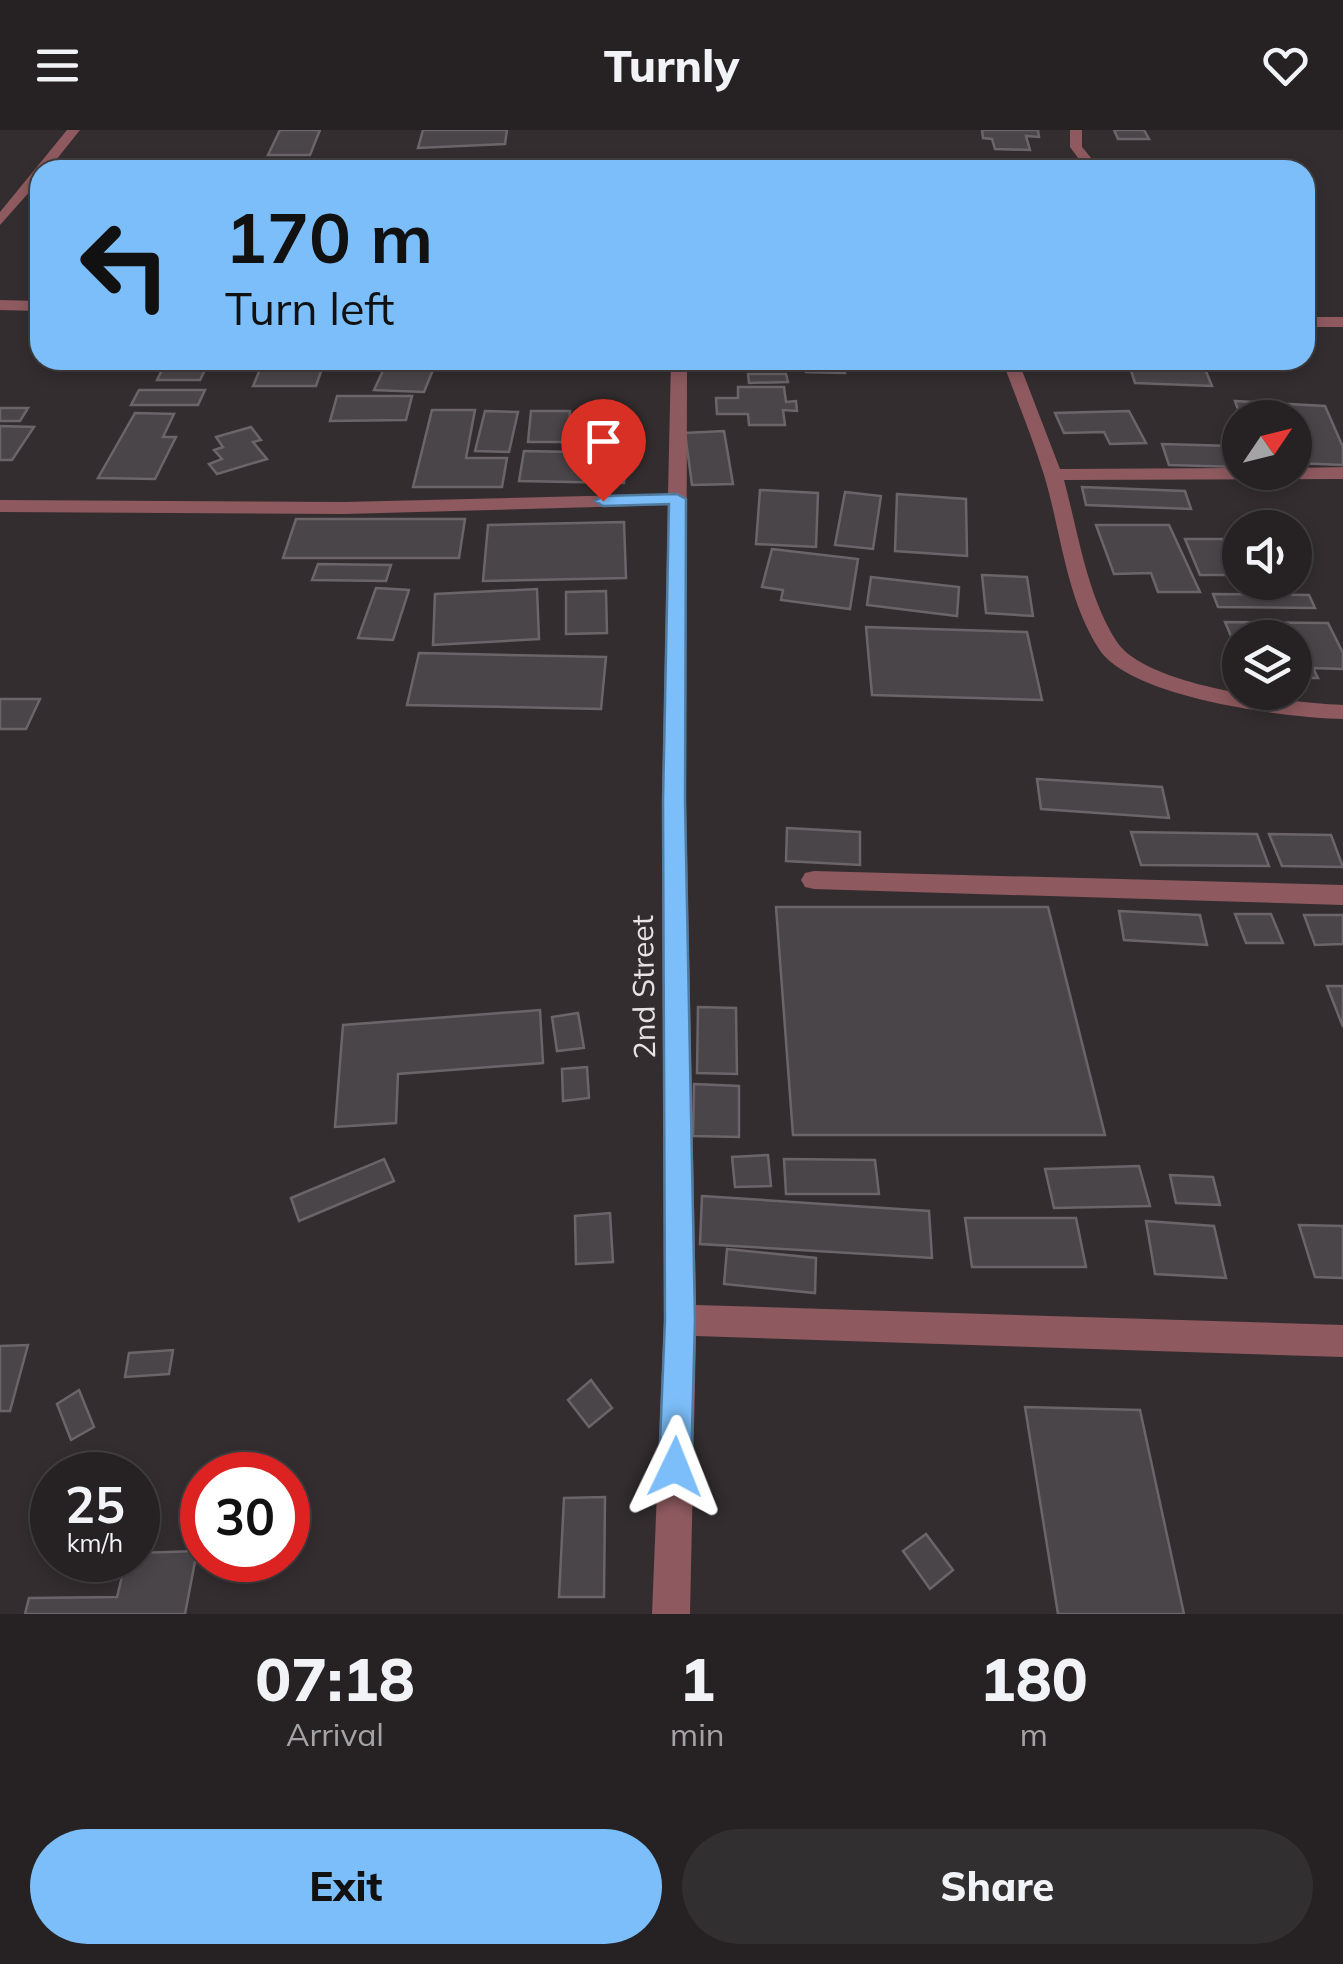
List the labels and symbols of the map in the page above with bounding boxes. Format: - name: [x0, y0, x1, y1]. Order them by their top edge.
- pin: [561, 399, 646, 502]
- north arrow: [1222, 400, 1312, 490]
- street label: 2nd Street: [623, 915, 663, 1060]
- position arrow: [623, 1415, 727, 1519]
- speed limit sign: 30: [180, 1452, 310, 1582]

